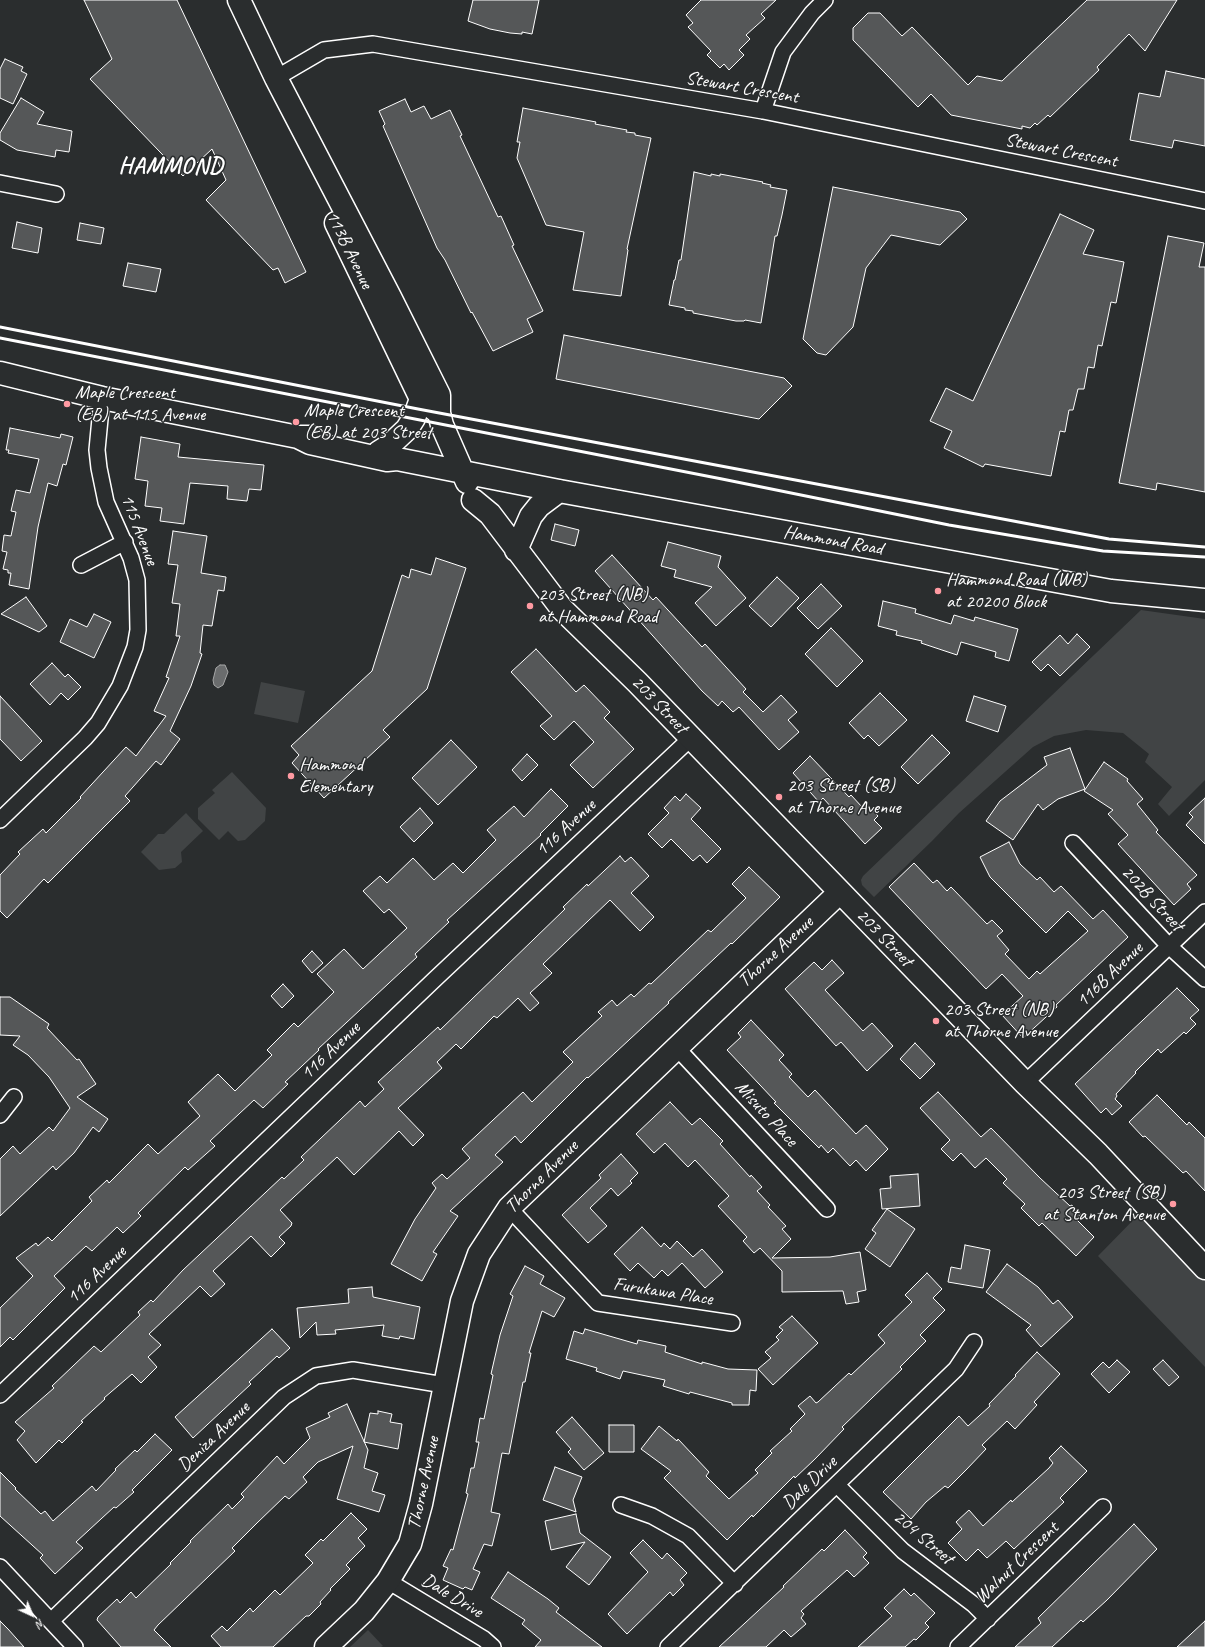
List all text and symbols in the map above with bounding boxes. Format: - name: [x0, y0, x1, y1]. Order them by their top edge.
- street label: Stewart Crescent: [684, 67, 800, 109]
- street label: Stewart Crescent: [1003, 129, 1119, 173]
- district label: HAMMOND: [119, 153, 223, 181]
- street label: 113B Avenue: [320, 207, 378, 293]
- place label: Maple Crescent (EB) at 115 Avenue: [75, 382, 205, 426]
- marker: Maple Crescent (EB) at 115 Avenue: [62, 399, 72, 409]
- place label: Maple Crescent (EB) at 203 Street: [304, 400, 432, 444]
- marker: Maple Crescent (EB) at 203 Street: [291, 417, 301, 427]
- street label: 115 Avenue: [115, 491, 163, 569]
- street label: Hammond Road: [782, 521, 884, 561]
- place label: Hammond Road (WB) at 20200 Block: [946, 569, 1087, 613]
- place label: 203 Street (NB) at Hammond Road: [538, 584, 658, 628]
- marker: Hammond Road (WB) at 20200 Block: [933, 586, 943, 596]
- marker: 203 Street (NB) at Hammond Road: [525, 601, 535, 611]
- street label: 203 Street: [626, 671, 692, 739]
- place label: Hammond Elementary: [299, 754, 372, 798]
- marker: Hammond Elementary: [286, 771, 296, 781]
- place label: 203 Street (SB) at Thorne Avenue: [787, 775, 901, 819]
- marker: 203 Street (SB) at Thorne Avenue: [774, 792, 784, 802]
- street label: 116 Avenue: [531, 794, 601, 862]
- street label: 202B Street: [1116, 861, 1188, 937]
- street label: 203 Street: [851, 904, 917, 972]
- street label: Thorne Avenue: [734, 911, 818, 993]
- street label: 116B Avenue: [1072, 938, 1148, 1012]
- place label: 203 Street (NB) at Thorne Avenue: [944, 999, 1058, 1043]
- marker: 203 Street (NB) at Thorne Avenue: [931, 1016, 941, 1026]
- street label: 116 Avenue: [296, 1017, 366, 1085]
- street label: Misuto Place: [730, 1076, 802, 1152]
- street label: Thorne Avenue: [501, 1136, 583, 1218]
- place label: 203 Street (SB) at Stanton Avenue: [1043, 1182, 1165, 1226]
- marker: 203 Street (SB) at Stanton Avenue: [1168, 1199, 1178, 1209]
- street label: 116 Avenue: [62, 1241, 132, 1309]
- street label: Furukawa Place: [612, 1273, 714, 1311]
- street label: Deniza Avenue: [173, 1397, 255, 1477]
- street label: Thorne Avenue: [403, 1434, 445, 1532]
- street label: Dale Drive: [778, 1451, 842, 1515]
- street label: 204 Street: [888, 1506, 958, 1570]
- street label: Walnut Crescent: [970, 1517, 1064, 1609]
- street label: Dale Drive: [417, 1569, 487, 1623]
- north arrow: [12, 1595, 52, 1635]
- text: N: [33, 1616, 48, 1631]

